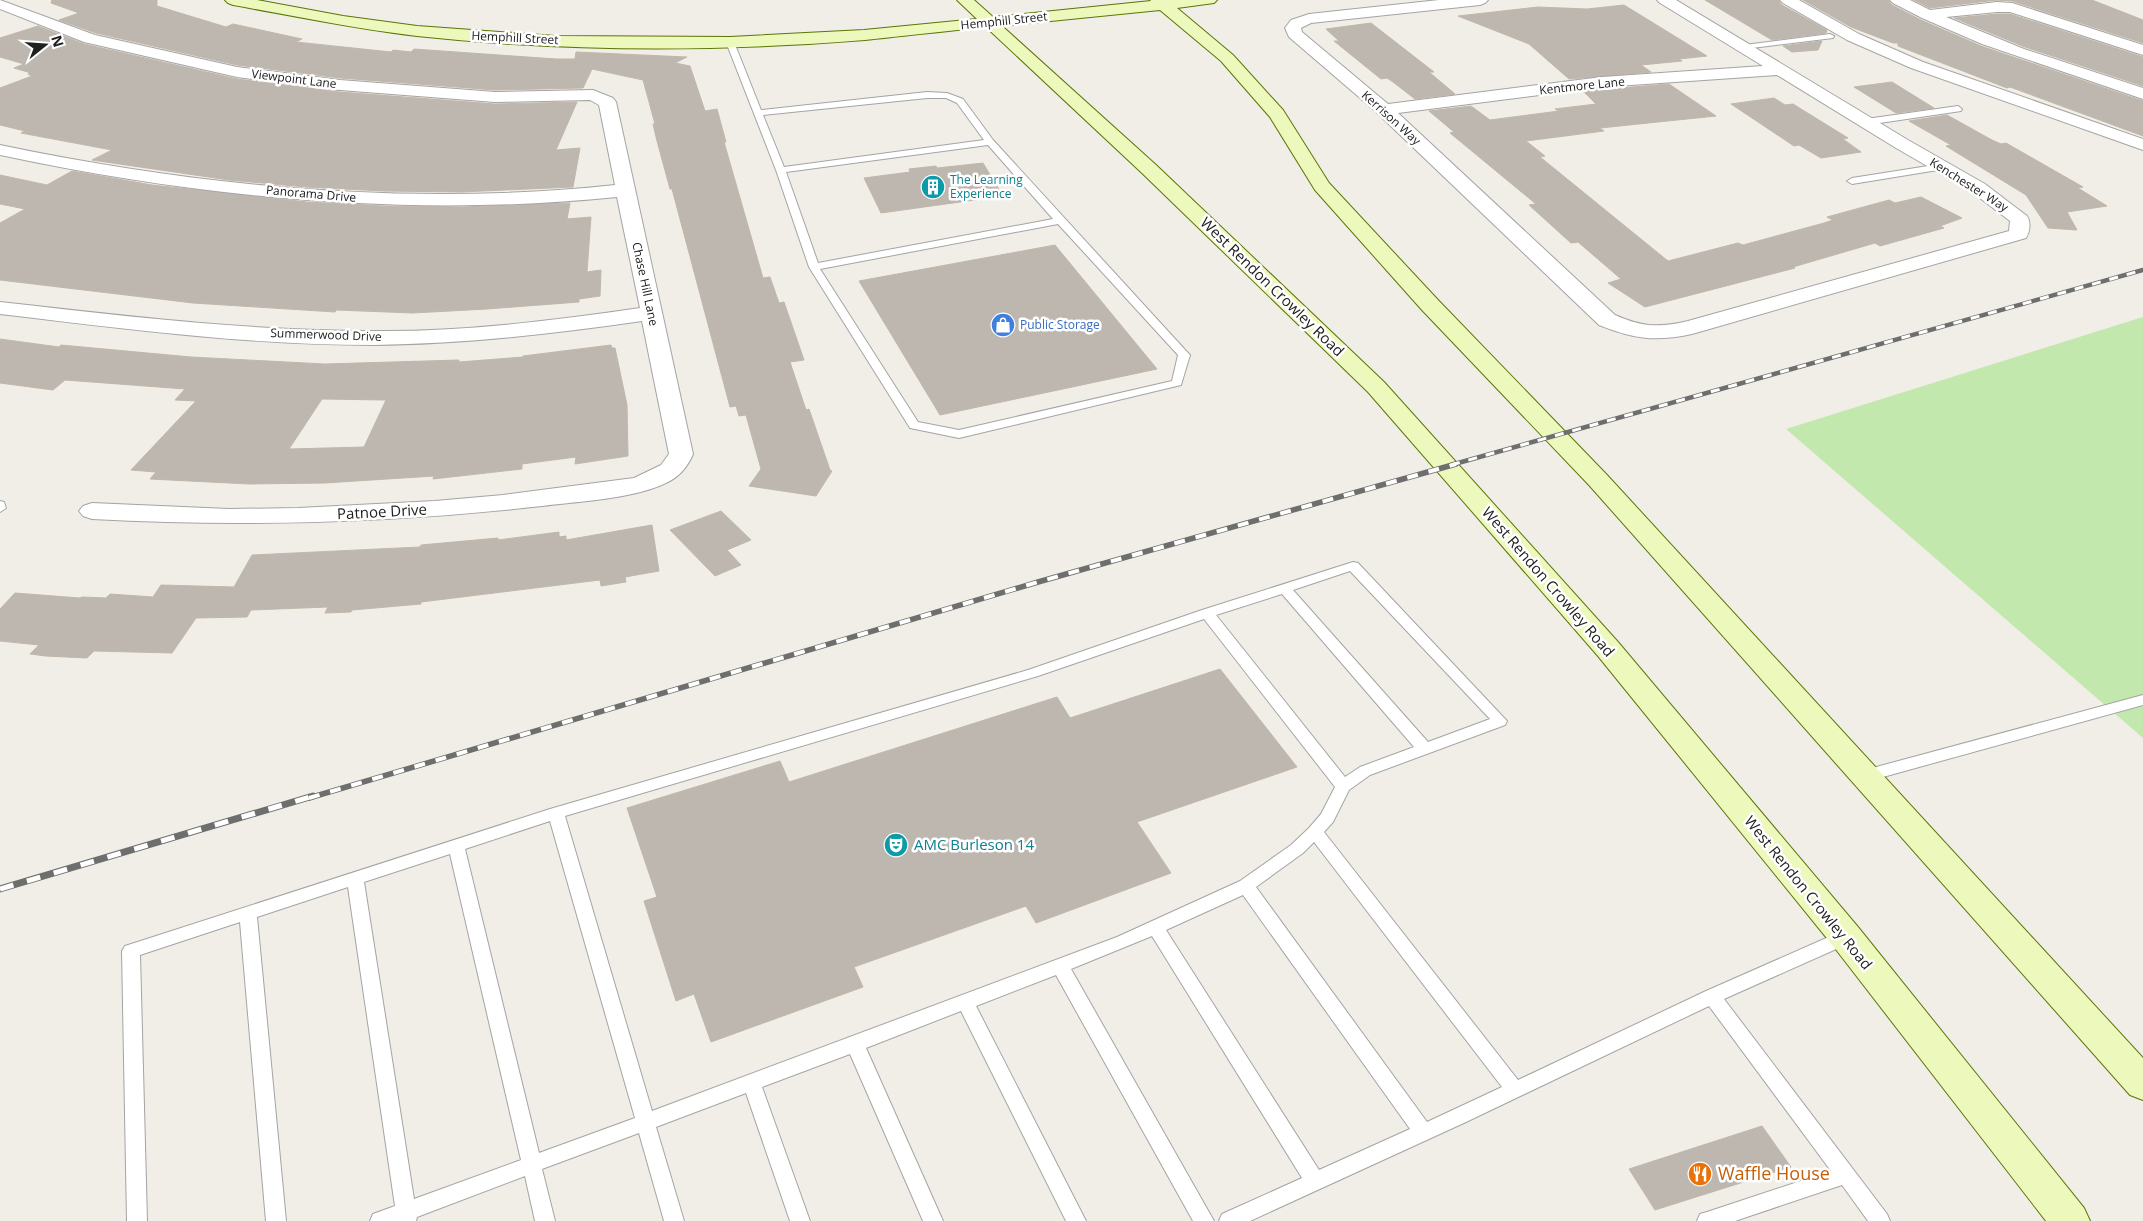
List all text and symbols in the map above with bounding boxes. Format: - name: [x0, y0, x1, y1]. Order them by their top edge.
- street label: Hemphill Street: [960, 7, 1048, 34]
- north arrow: [20, 20, 70, 70]
- street label: Hemphill Street: [471, 27, 559, 48]
- text: N: [47, 33, 69, 49]
- street label: Viewpoint Lane: [251, 65, 338, 92]
- street label: Kentmore Lane: [1538, 73, 1626, 98]
- street label: Kerrison Way: [1358, 87, 1425, 149]
- street label: Kenchester Way: [1927, 154, 2013, 216]
- place label: The Learning Experience: [950, 171, 1023, 202]
- building icon: The Learning Experience: [920, 174, 946, 200]
- street label: Panorama Drive: [265, 181, 357, 206]
- street label: West Rendon Crowley Road: [1197, 212, 1349, 360]
- street label: Chase Hill Lane: [628, 240, 663, 328]
- shop icon: Public Storage: [990, 312, 1016, 338]
- place label: Public Storage: [1020, 316, 1100, 333]
- street label: Summerwood Drive: [270, 324, 382, 345]
- street label: Patnoe Drive: [337, 499, 427, 523]
- street label: West Rendon Crowley Road: [1478, 502, 1619, 661]
- street label: West Rendon Crowley Road: [1740, 811, 1877, 973]
- theatre icon: AMC Burleson 14: [883, 832, 909, 858]
- place label: AMC Burleson 14: [914, 834, 1034, 854]
- restaurant icon: Waffle House: [1687, 1161, 1713, 1187]
- place label: Waffle House: [1718, 1161, 1830, 1185]

